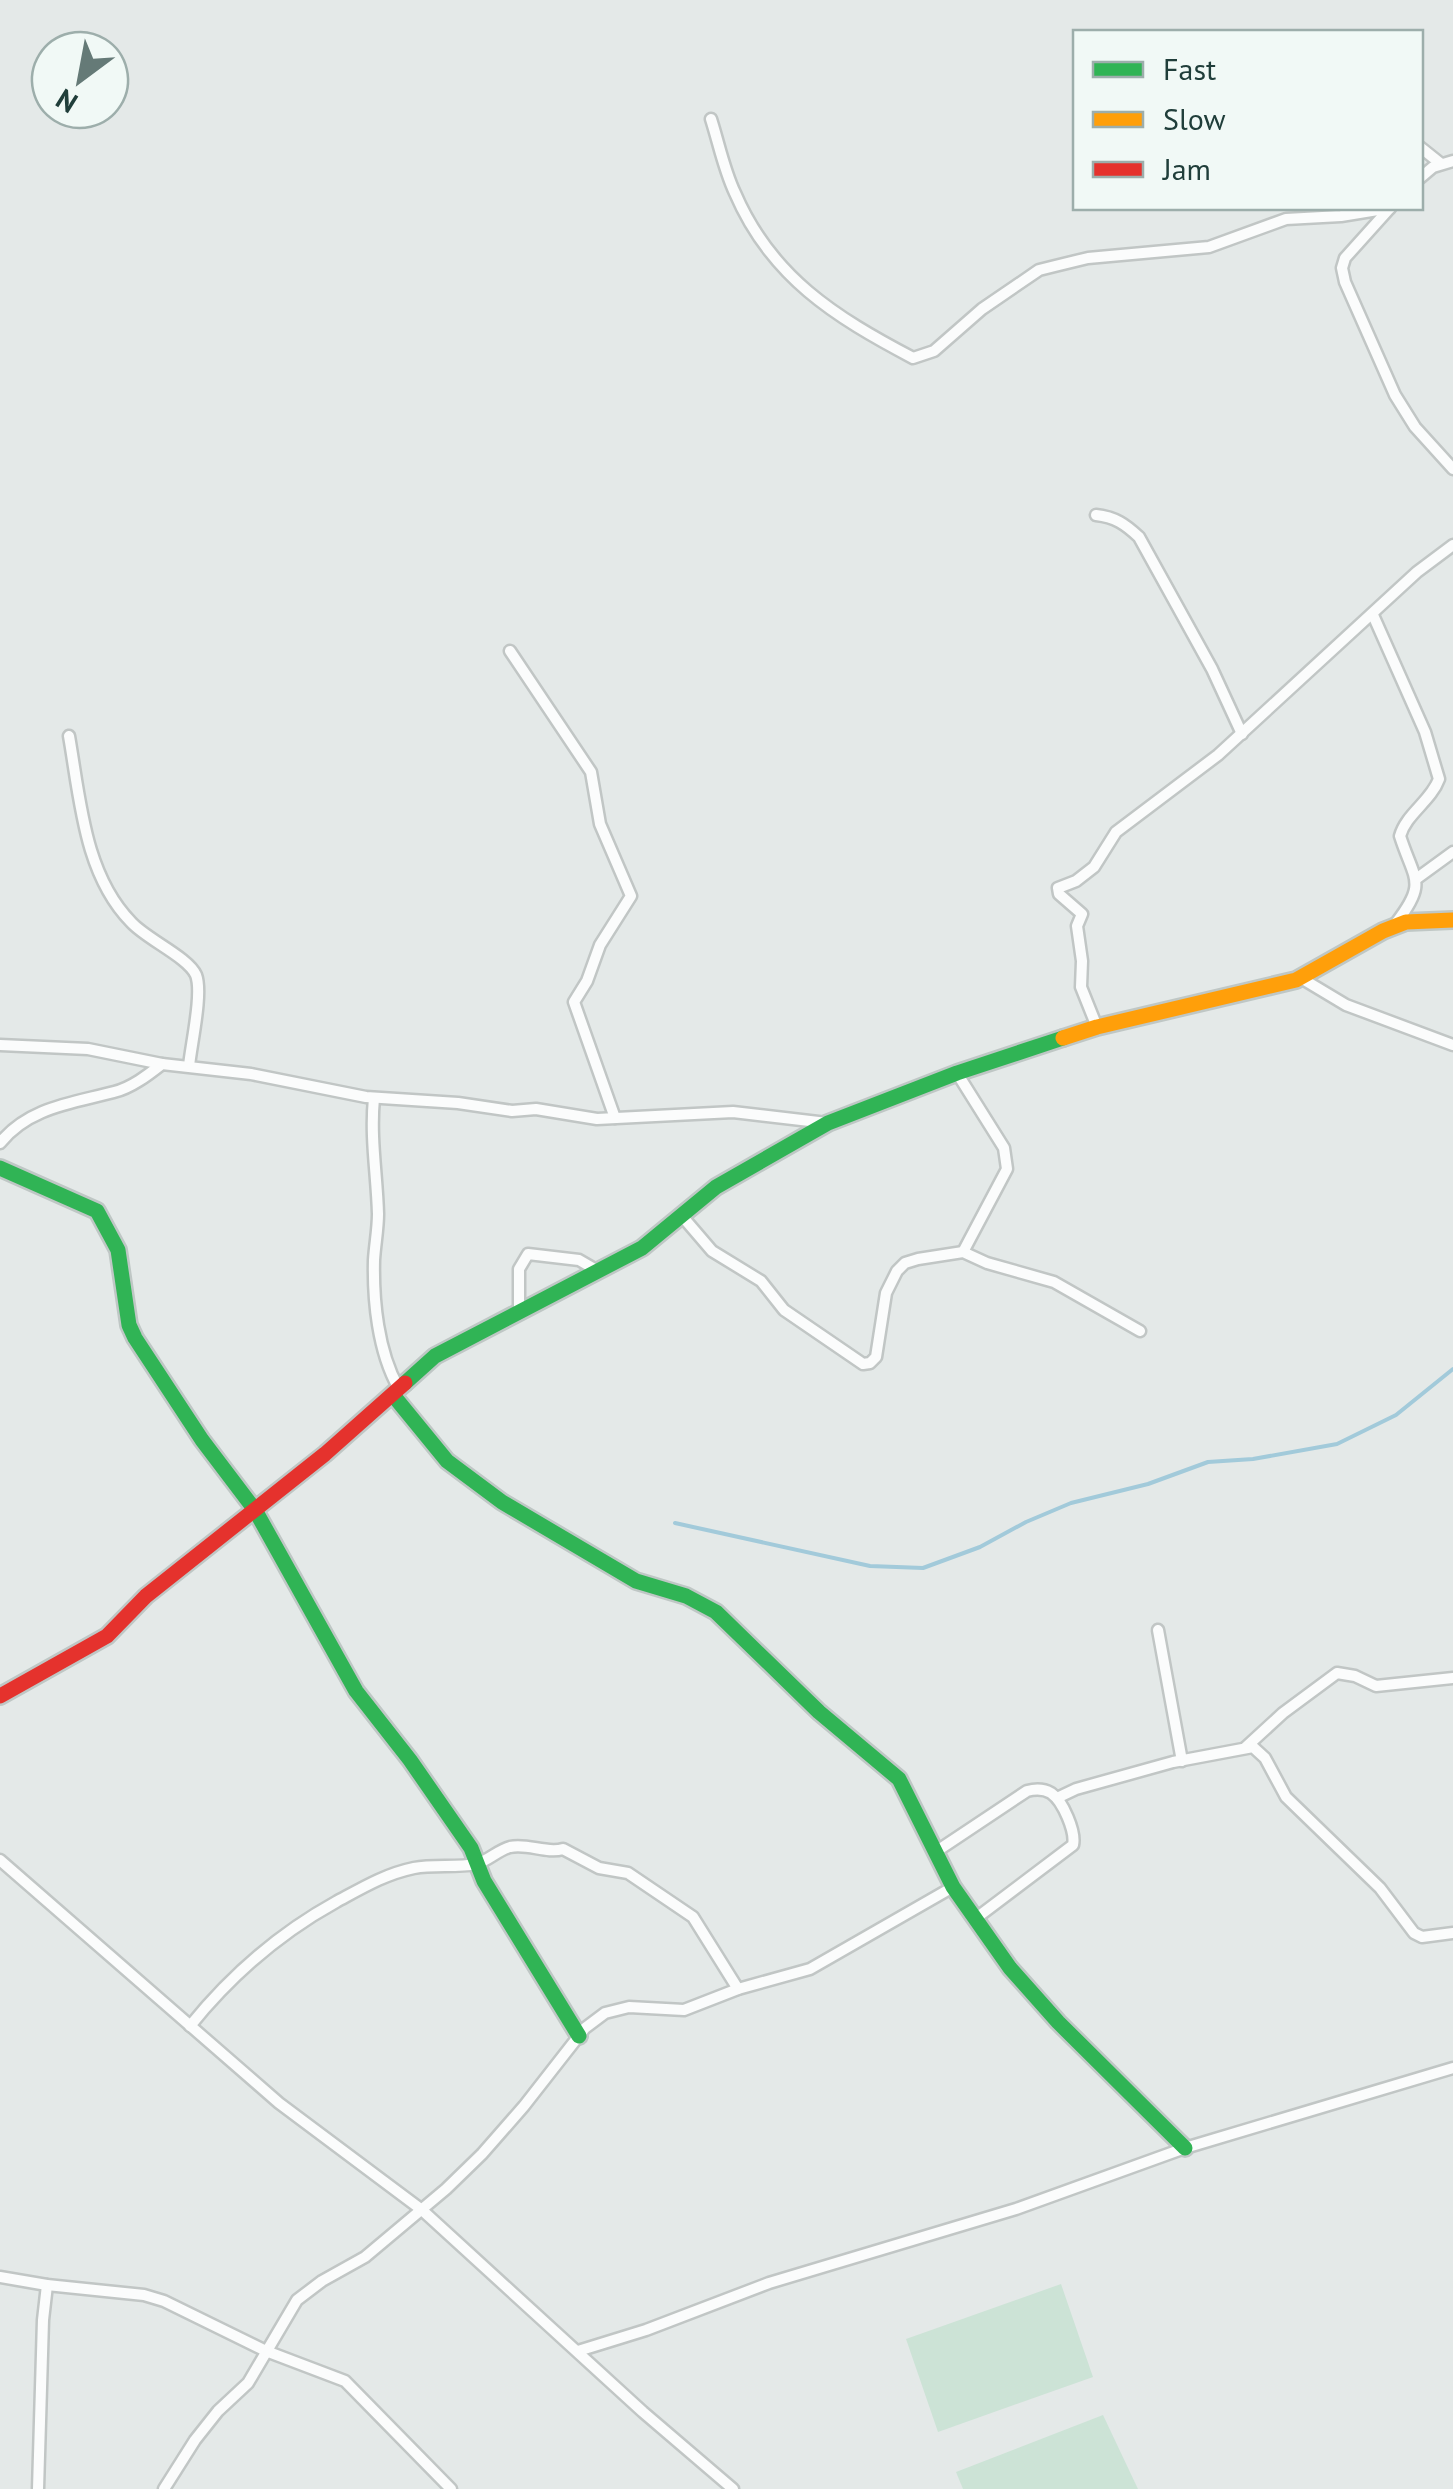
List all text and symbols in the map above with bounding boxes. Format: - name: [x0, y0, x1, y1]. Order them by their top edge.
- north arrow: [30, 30, 130, 130]
- legend: [1073, 30, 1423, 210]
- text: Fast: [1163, 49, 1216, 88]
- text: N: [49, 81, 84, 122]
- text: Slow: [1163, 99, 1226, 138]
- text: Jam: [1161, 149, 1211, 188]

